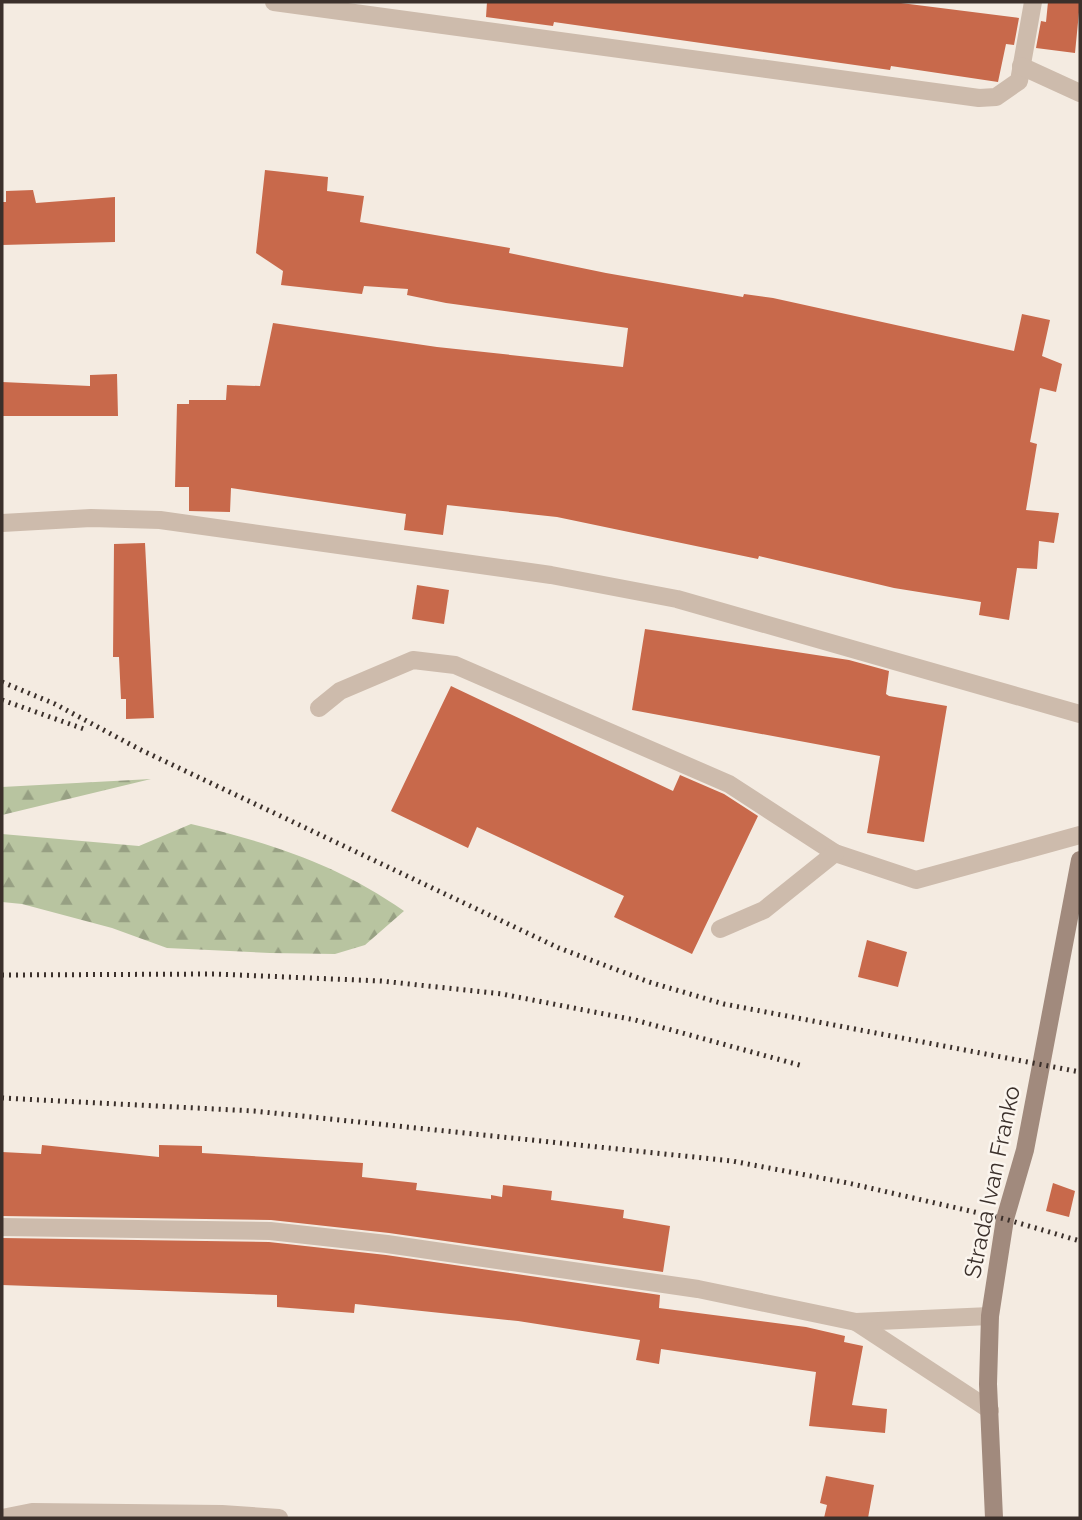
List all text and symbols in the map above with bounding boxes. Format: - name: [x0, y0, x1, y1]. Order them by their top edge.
- street label: Strada Ivan Franko: [958, 1083, 1025, 1281]

